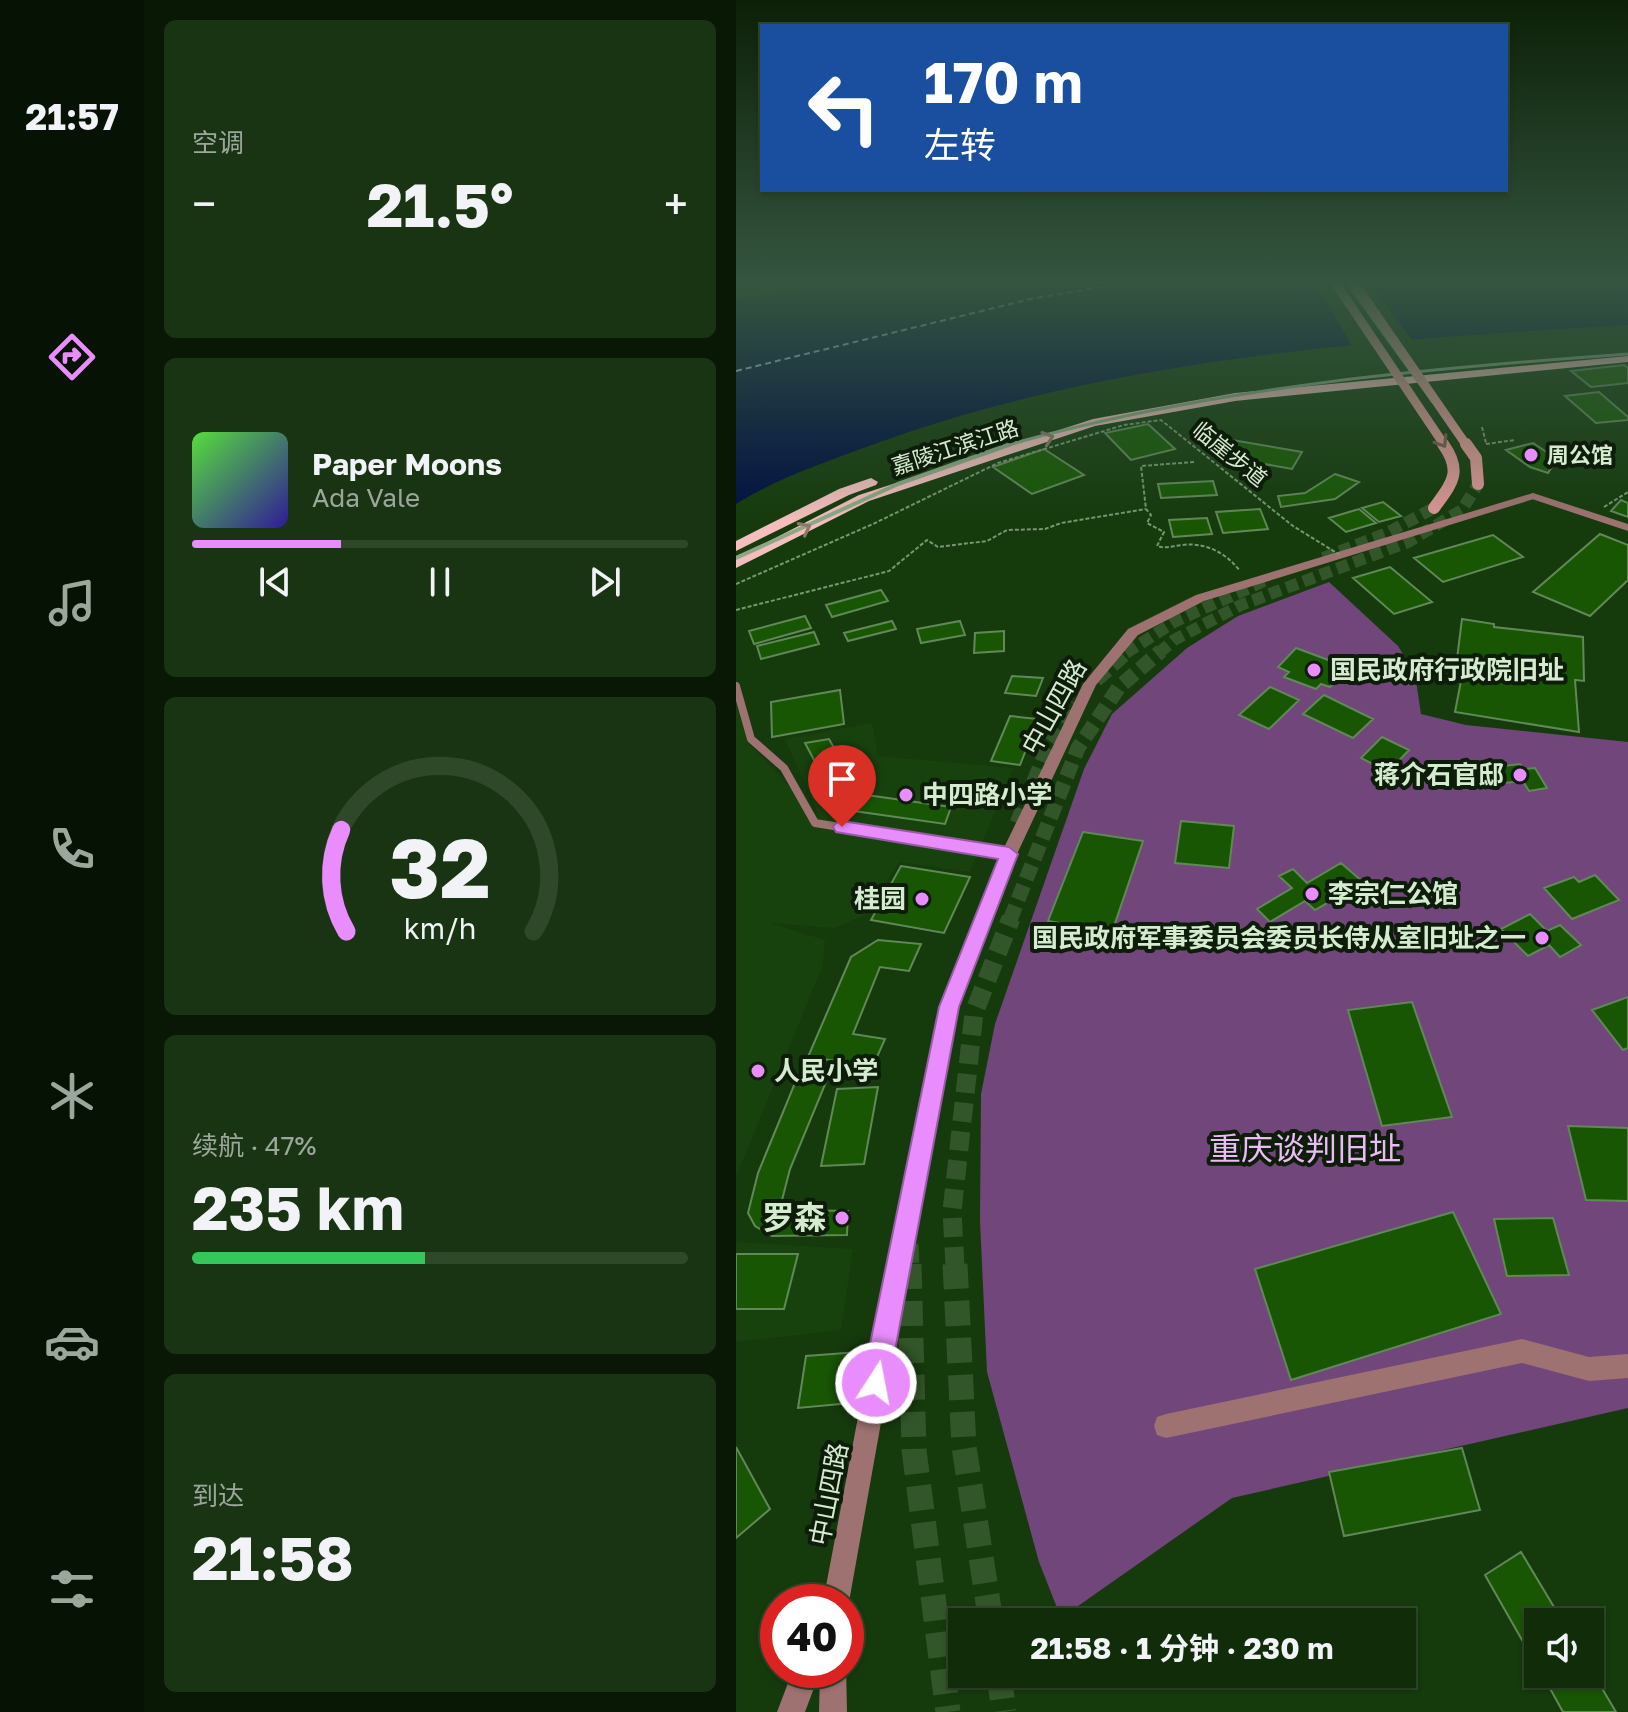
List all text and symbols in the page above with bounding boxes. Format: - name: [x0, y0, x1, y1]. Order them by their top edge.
- text: 170 m: [924, 48, 1083, 115]
- icon: left: [792, 56, 896, 160]
- text: 21:57: [25, 95, 119, 138]
- text: 左转: [924, 123, 996, 166]
- text: 空调: [192, 127, 244, 158]
- text: 21.5°: [367, 168, 513, 240]
- text: −: [192, 177, 216, 230]
- text: +: [664, 177, 688, 230]
- icon: directions: [44, 329, 100, 385]
- street label: 嘉陵江滨江路: [888, 413, 1022, 480]
- street label: 临崖步道: [1188, 415, 1273, 492]
- one-way arrow: [1041, 431, 1055, 447]
- one-way arrow: [1433, 433, 1448, 448]
- place label: 周公馆: [1547, 441, 1613, 468]
- text: Paper Moons: [312, 446, 502, 482]
- marker: 周公馆: [1522, 446, 1540, 464]
- text: Ada Vale: [312, 482, 420, 513]
- one-way arrow: [797, 523, 812, 538]
- icon: previous: [253, 560, 297, 604]
- icon: pause: [418, 560, 462, 604]
- icon: next: [583, 560, 627, 604]
- icon: music: [44, 575, 100, 631]
- street label: 中山四路: [1015, 654, 1092, 760]
- place label: 国民政府行政院旧址: [1330, 654, 1564, 685]
- marker: 国民政府行政院旧址: [1305, 661, 1323, 679]
- pin: [808, 745, 876, 827]
- icon: arrive: [820, 757, 864, 801]
- place label: 蒋介石官邸: [1374, 759, 1504, 790]
- marker: 蒋介石官邸: [1511, 766, 1529, 784]
- place label: 中四路小学: [922, 779, 1052, 810]
- marker: 中四路小学: [897, 786, 915, 804]
- text: 32: [389, 816, 491, 916]
- icon: phone: [44, 821, 100, 877]
- place label: 李宗仁公馆: [1328, 878, 1458, 909]
- place label: 桂园: [854, 883, 906, 914]
- marker: 李宗仁公馆: [1303, 885, 1321, 903]
- marker: 桂园: [913, 890, 931, 908]
- text: km/h: [404, 911, 476, 945]
- place label: 国民政府军事委员会委员长侍从室旧址之一: [1032, 922, 1526, 953]
- marker: 国民政府军事委员会委员长侍从室旧址之一: [1533, 929, 1551, 947]
- place label: 人民小学: [774, 1055, 878, 1086]
- marker: 人民小学: [749, 1062, 767, 1080]
- icon: climate: [44, 1068, 100, 1124]
- park label: 重庆谈判旧址: [1209, 1129, 1401, 1167]
- text: 续航 · 47%: [192, 1130, 316, 1161]
- text: 235 km: [192, 1171, 404, 1243]
- place label: 罗森: [762, 1198, 826, 1236]
- marker: 罗森: [833, 1209, 851, 1227]
- icon: car: [44, 1314, 100, 1370]
- position arrow: [834, 1341, 918, 1425]
- street label: 中山四路: [803, 1440, 854, 1548]
- text: 到达: [192, 1480, 244, 1511]
- text: 21:58: [192, 1521, 354, 1593]
- icon: filters: [44, 1561, 100, 1617]
- speed limit sign: 40: [760, 1584, 864, 1688]
- map controls: [1524, 1608, 1604, 1688]
- button: sound: [1524, 1608, 1604, 1688]
- text: 21:58 · 1 分钟 · 230 m: [1031, 1630, 1333, 1666]

